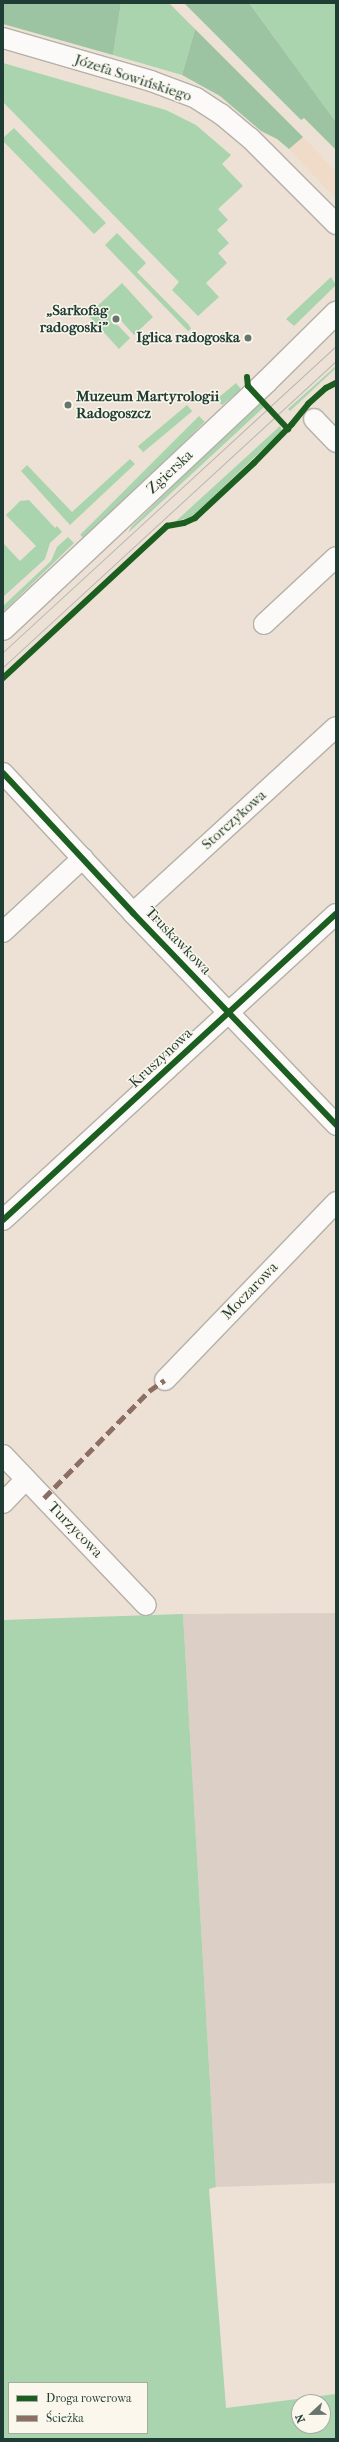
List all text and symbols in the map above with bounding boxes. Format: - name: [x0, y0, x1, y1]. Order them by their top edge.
- street label: Józefa Sowińskiego: [72, 51, 194, 105]
- place label: „Sarkofag radogoski”: [40, 301, 108, 336]
- marker: „Sarkofag radogoski”: [111, 314, 121, 324]
- place label: Iglica radogoska: [136, 329, 240, 347]
- marker: Iglica radogoska: [243, 333, 253, 343]
- place label: Muzeum Martyrologii Radogoszcz: [76, 387, 219, 422]
- marker: Muzeum Martyrologii Radogoszcz: [63, 400, 73, 410]
- street label: Zgierska: [143, 446, 197, 498]
- street label: Storczykowa: [198, 786, 270, 854]
- street label: Truskawkowa: [141, 903, 215, 979]
- street label: Kruszynowa: [126, 1024, 196, 1092]
- street label: Moczarowa: [218, 1259, 282, 1323]
- street label: Turzycowa: [44, 1498, 106, 1562]
- legend: [8, 2382, 148, 2434]
- text: Droga rowerowa: [46, 2391, 132, 2405]
- north arrow: [291, 2394, 331, 2434]
- text: Ścieżka: [46, 2411, 84, 2425]
- text: N: [293, 2412, 308, 2425]

